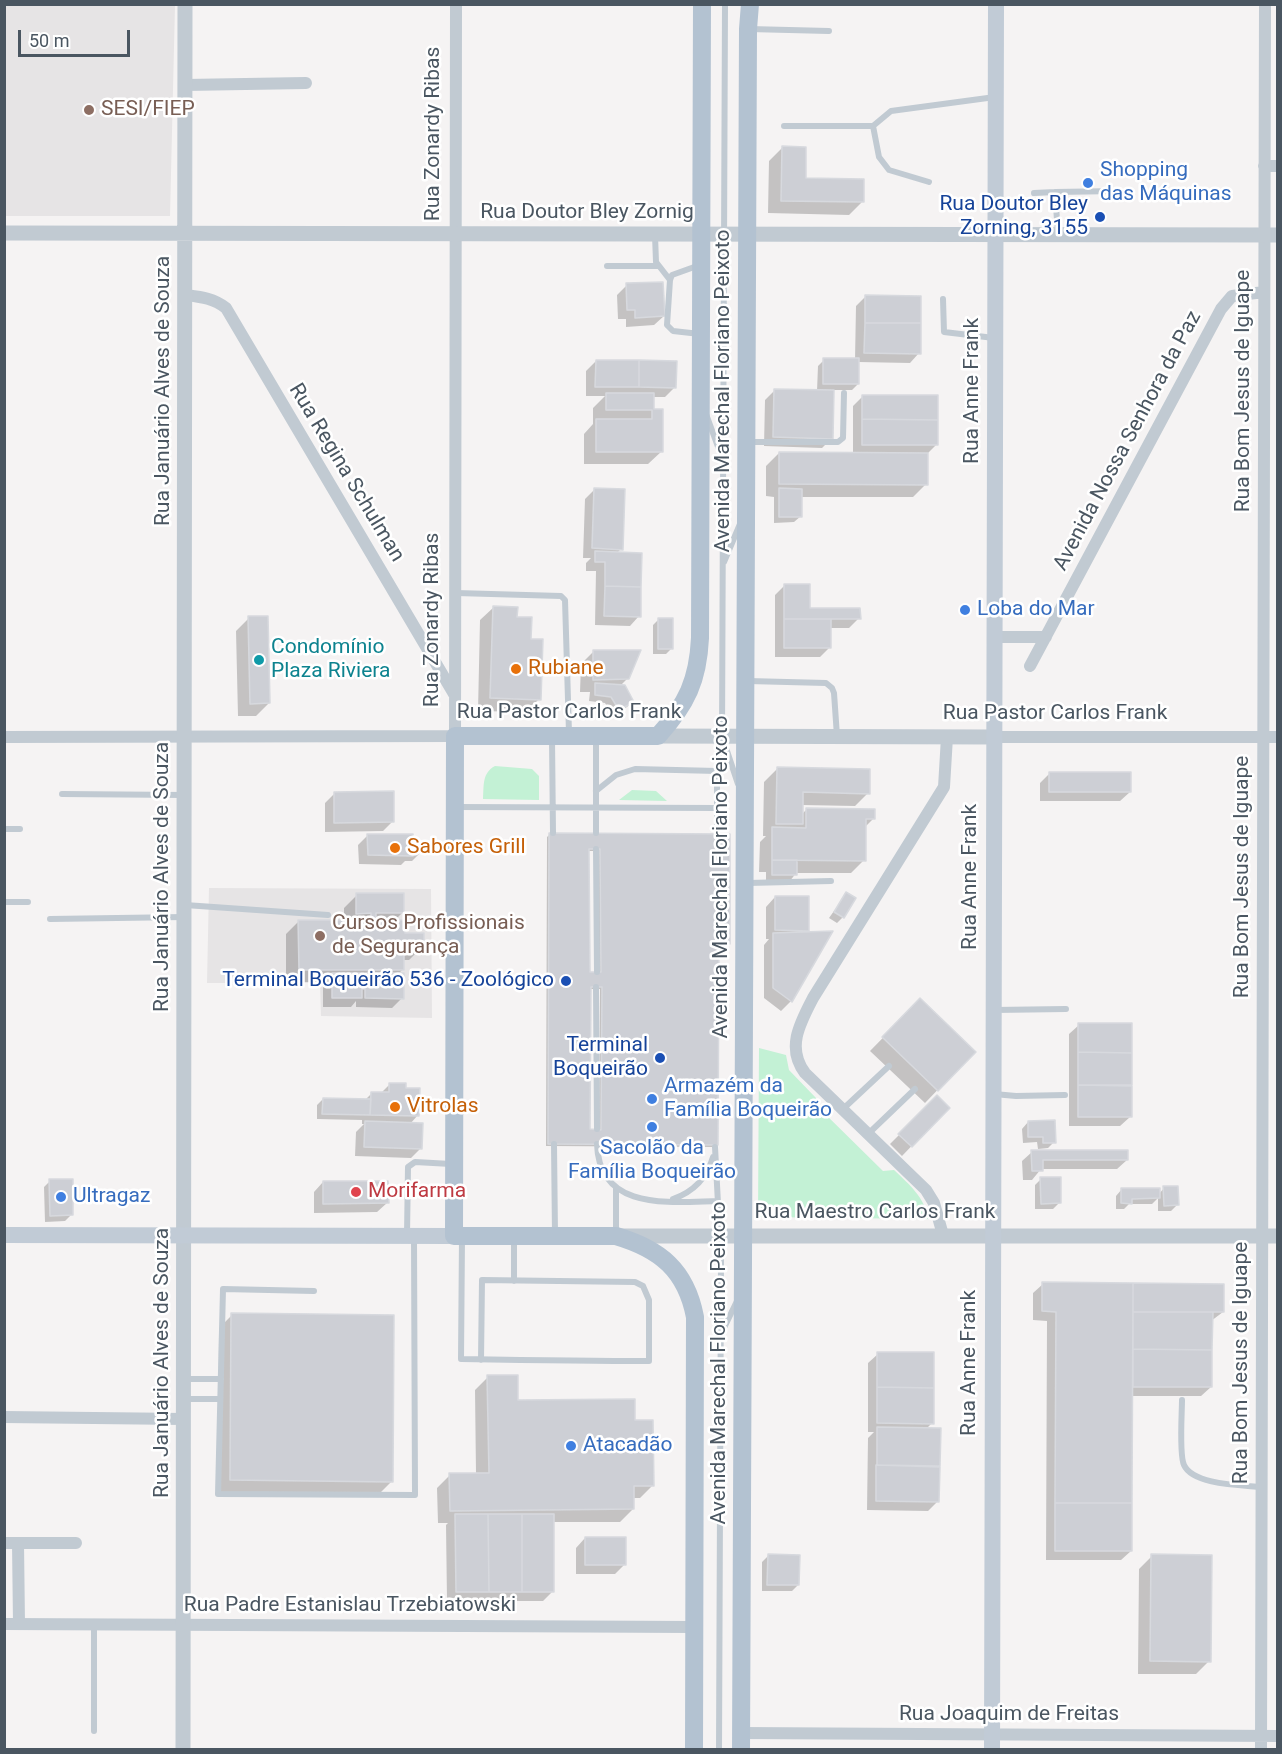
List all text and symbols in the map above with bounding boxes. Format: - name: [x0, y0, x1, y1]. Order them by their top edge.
- scale bar: [21, 18, 134, 56]
- text: 50 m: [29, 30, 69, 51]
- street label: Rua Zonardy Ribas: [421, 47, 447, 221]
- place label: SESI/FIEP: [101, 97, 195, 123]
- marker: SESI/FIEP: [82, 103, 96, 117]
- place label: Shopping das Máquinas: [1100, 158, 1232, 208]
- marker: Shopping das Máquinas: [1081, 176, 1095, 190]
- place label: Rua Doutor Bley Zorning, 3155: [939, 192, 1088, 242]
- street label: Rua Doutor Bley Zornig: [480, 200, 694, 226]
- marker: Rua Doutor Bley Zorning, 3155: [1093, 210, 1107, 224]
- street label: Avenida Marechal Floriano Peixoto: [711, 230, 737, 552]
- street label: Rua Januário Alves de Souza: [151, 256, 177, 526]
- street label: Rua Bom Jesus de Iguape: [1231, 270, 1257, 512]
- street label: Avenida Nossa Senhora da Paz: [1049, 307, 1207, 575]
- street label: Rua Anne Frank: [960, 318, 986, 464]
- street label: Rua Regina Schulman: [283, 379, 409, 567]
- street label: Rua Zonardy Ribas: [420, 533, 446, 707]
- place label: Loba do Mar: [977, 597, 1095, 623]
- marker: Loba do Mar: [958, 603, 972, 617]
- place label: Condomínio Plaza Riviera: [271, 635, 390, 685]
- marker: Condomínio Plaza Riviera: [252, 653, 266, 667]
- place label: Rubiane: [528, 656, 604, 682]
- marker: Rubiane: [509, 662, 523, 676]
- street label: Rua Pastor Carlos Frank: [457, 700, 681, 726]
- street label: Rua Pastor Carlos Frank: [943, 701, 1167, 727]
- street label: Avenida Marechal Floriano Peixoto: [709, 716, 735, 1038]
- street label: Rua Januário Alves de Souza: [150, 742, 176, 1012]
- street label: Rua Bom Jesus de Iguape: [1230, 756, 1256, 998]
- street label: Rua Anne Frank: [958, 804, 984, 950]
- place label: Sabores Grill: [407, 835, 526, 861]
- marker: Sabores Grill: [388, 841, 402, 855]
- place label: Cursos Profissionais de Segurança: [332, 911, 525, 961]
- marker: Cursos Profissionais de Segurança: [313, 929, 327, 943]
- place label: Terminal Boqueirão 536 - Zoológico: [222, 968, 554, 994]
- marker: Terminal Boqueirão 536 - Zoológico: [559, 974, 573, 988]
- place label: Terminal Boqueirão: [553, 1033, 648, 1083]
- marker: Terminal Boqueirão: [653, 1051, 667, 1065]
- place label: Armazém da Família Boqueirão: [664, 1074, 832, 1124]
- marker: Armazém da Família Boqueirão: [645, 1092, 659, 1106]
- place label: Vitrolas: [407, 1094, 479, 1120]
- marker: Vitrolas: [388, 1100, 402, 1114]
- marker: Sacolão da Família Boqueirão: [645, 1120, 659, 1134]
- place label: Sacolão da Família Boqueirão: [568, 1136, 736, 1186]
- place label: Morifarma: [368, 1179, 466, 1205]
- place label: Ultragaz: [73, 1184, 150, 1210]
- marker: Morifarma: [349, 1185, 363, 1199]
- marker: Ultragaz: [54, 1190, 68, 1204]
- street label: Rua Maestro Carlos Frank: [755, 1200, 995, 1226]
- street label: Avenida Marechal Floriano Peixoto: [707, 1202, 733, 1524]
- street label: Rua Januário Alves de Souza: [150, 1228, 176, 1498]
- street label: Rua Bom Jesus de Iguape: [1229, 1242, 1255, 1484]
- street label: Rua Anne Frank: [957, 1290, 983, 1436]
- place label: Atacadão: [583, 1433, 672, 1459]
- marker: Atacadão: [564, 1439, 578, 1453]
- street label: Rua Padre Estanislau Trzebiatowski: [184, 1593, 516, 1619]
- street label: Rua Joaquim de Freitas: [899, 1702, 1119, 1728]

